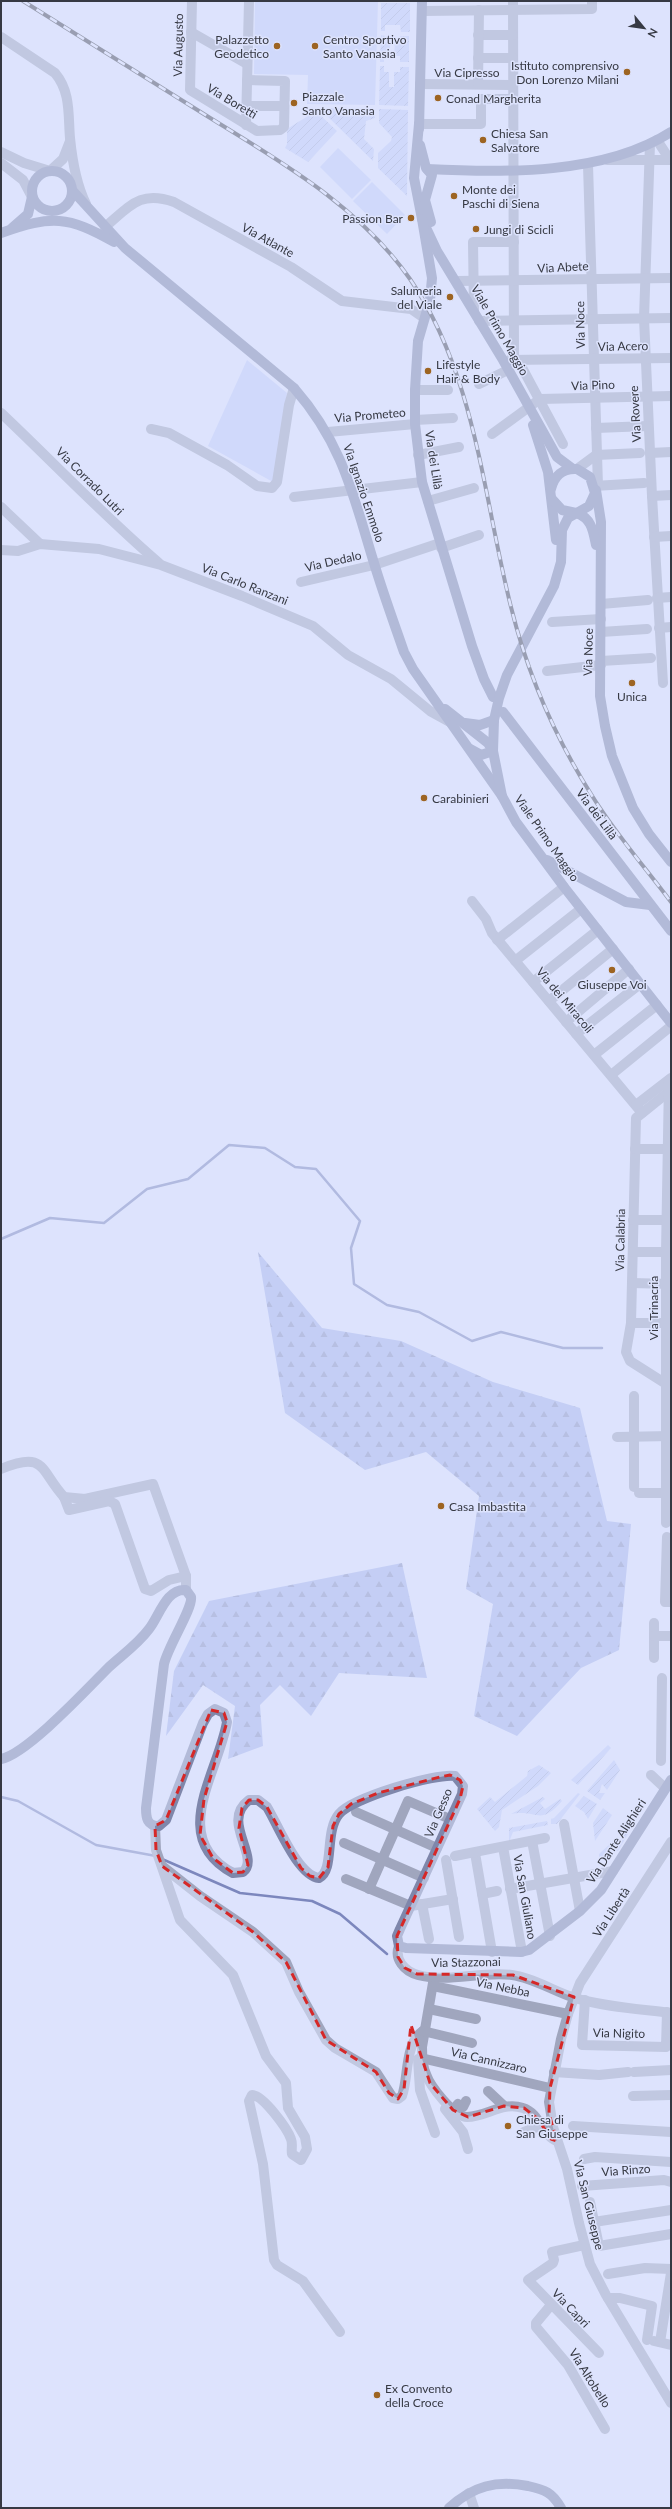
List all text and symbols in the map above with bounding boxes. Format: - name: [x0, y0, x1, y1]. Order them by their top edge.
- north arrow: [624, 8, 664, 48]
- street label: Via Augusto: [170, 13, 186, 77]
- text: N: [645, 26, 661, 40]
- place label: Palazzetto Geodetico: [214, 32, 269, 61]
- place label: Centro Sportivo Santo Vanasia: [323, 32, 407, 61]
- marker: Palazzetto Geodetico: [272, 41, 282, 51]
- marker: Centro Sportivo Santo Vanasia: [310, 41, 320, 51]
- place label: Istituto comprensivo Don Lorenzo Milani: [511, 58, 619, 87]
- street label: Via Cipresso: [434, 65, 500, 80]
- marker: Istituto comprensivo Don Lorenzo Milani: [622, 67, 632, 77]
- street label: Via Boretti: [204, 80, 260, 122]
- place label: Piazzale Santo Vanasia: [302, 89, 375, 118]
- place label: Conad Margherita: [446, 91, 541, 106]
- marker: Conad Margherita: [433, 93, 443, 103]
- marker: Piazzale Santo Vanasia: [289, 98, 299, 108]
- place label: Chiesa San Salvatore: [491, 126, 548, 155]
- marker: Chiesa San Salvatore: [478, 135, 488, 145]
- place label: Monte dei Paschi di Siena: [462, 182, 540, 211]
- marker: Monte dei Paschi di Siena: [449, 191, 459, 201]
- place label: Passion Bar: [342, 211, 404, 226]
- marker: Passion Bar: [406, 213, 416, 223]
- street label: Via Atlante: [239, 219, 297, 261]
- place label: Jungi di Scicli: [484, 222, 554, 237]
- marker: Jungi di Scicli: [471, 224, 481, 234]
- street label: Via Abete: [537, 258, 589, 276]
- street label: Viale Primo Maggio: [468, 282, 532, 378]
- place label: Salumeria del Viale: [391, 283, 442, 312]
- marker: Salumeria del Viale: [445, 292, 455, 302]
- street label: Via Noce: [572, 301, 588, 349]
- street label: Via Acero: [598, 338, 649, 354]
- place label: Lifestyle Hair & Body: [436, 357, 501, 386]
- marker: Lifestyle Hair & Body: [423, 366, 433, 376]
- street label: Via Pino: [571, 377, 615, 393]
- street label: Via Rovere: [626, 385, 644, 443]
- street label: Via Prometeo: [334, 404, 407, 426]
- street label: Via dei Lillà: [422, 429, 446, 491]
- street label: Via Ignazio Emmolo: [340, 442, 388, 544]
- street label: Via Corrado Lutri: [53, 444, 127, 518]
- street label: Via Dedalo: [303, 547, 363, 575]
- street label: Via Carlo Ranzani: [199, 560, 291, 608]
- street label: Via Noce: [580, 628, 596, 676]
- marker: Unica: [627, 678, 637, 688]
- place label: Unica: [617, 689, 647, 704]
- street label: Via dei Lillà: [573, 786, 621, 842]
- place label: Carabinieri: [432, 791, 489, 806]
- street label: Viale Primo Maggio: [511, 792, 583, 884]
- marker: Carabinieri: [419, 793, 429, 803]
- street label: Via dei Miracoli: [533, 964, 597, 1036]
- marker: Giuseppe Voi: [607, 965, 617, 975]
- place label: Giuseppe Voi: [577, 977, 647, 992]
- street label: Via Calabria: [612, 1208, 628, 1272]
- street label: Via Trinacria: [646, 1276, 661, 1340]
- place label: Casa Imbastita: [449, 1499, 526, 1514]
- marker: Casa Imbastita: [436, 1501, 446, 1511]
- street label: Via Gesso: [421, 1786, 455, 1840]
- street label: Via Dante Alighieri: [583, 1796, 649, 1886]
- street label: Via San Giuliano: [510, 1854, 540, 1941]
- street label: Via Libertà: [589, 1884, 633, 1940]
- street label: Via Stazzonai: [431, 1954, 501, 1970]
- street label: Via Nebba: [475, 1974, 531, 2000]
- street label: Via Nigito: [593, 2025, 645, 2041]
- street label: Via Cannizzaro: [449, 2044, 529, 2076]
- place label: Chiesa di San Giuseppe: [516, 2112, 588, 2141]
- marker: Chiesa di San Giuseppe: [503, 2121, 513, 2131]
- street label: Via San Giuseppe: [571, 2159, 607, 2251]
- street label: Via Rinzo: [601, 2161, 651, 2179]
- street label: Via Capri: [549, 2286, 593, 2331]
- street label: Via Altobello: [566, 2346, 614, 2411]
- place label: Ex Convento della Croce: [385, 2381, 452, 2410]
- marker: Ex Convento della Croce: [372, 2390, 382, 2400]

